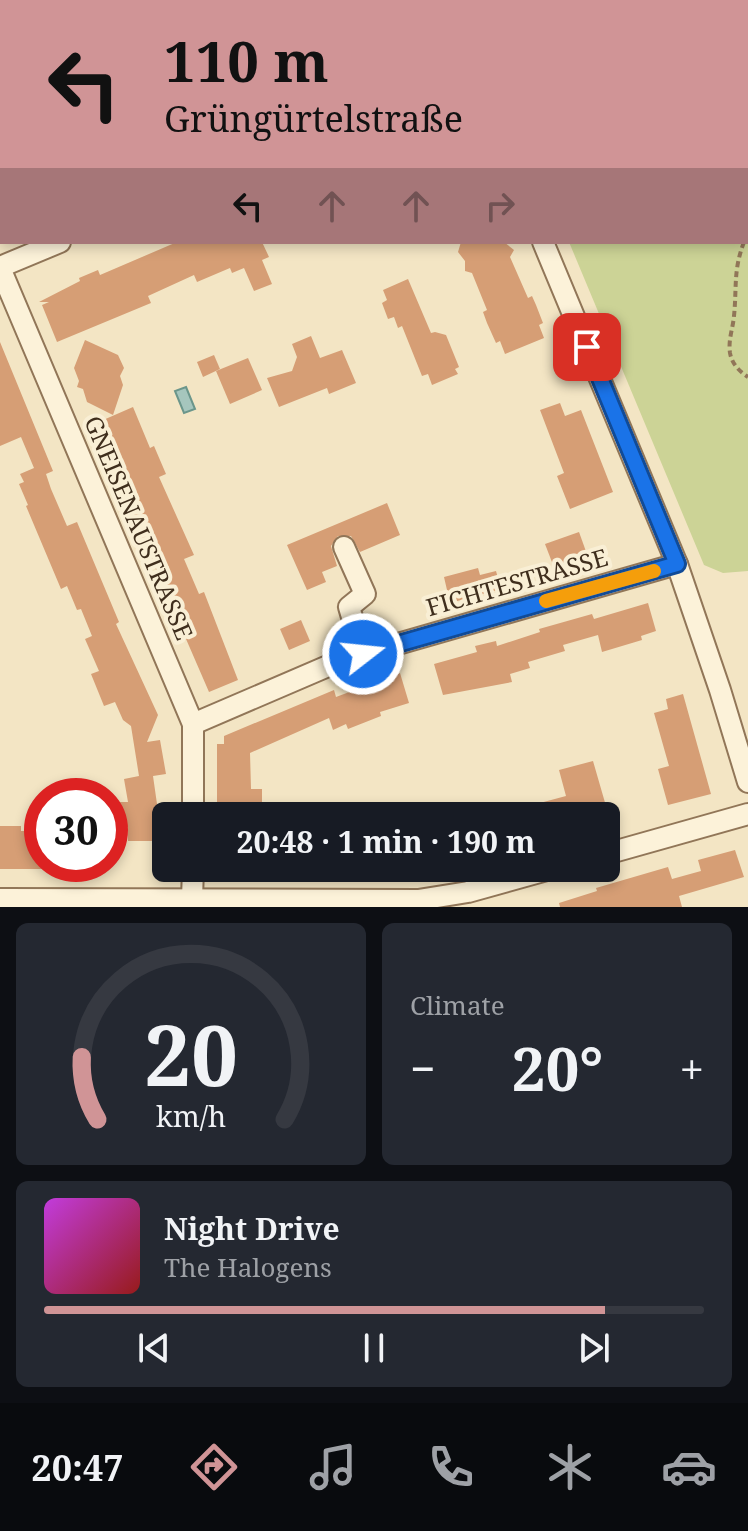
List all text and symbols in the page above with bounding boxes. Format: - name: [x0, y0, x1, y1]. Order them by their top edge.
- text: 110 m: [164, 22, 329, 98]
- icon: left: [32, 32, 136, 136]
- text: Grüngürtelstraße: [164, 94, 463, 143]
- icon: left: [226, 184, 270, 228]
- icon: ahead: [310, 184, 354, 228]
- icon: ahead: [394, 184, 438, 228]
- icon: right: [478, 184, 522, 228]
- pin: [553, 313, 621, 381]
- icon: arrive: [565, 325, 609, 369]
- street label: GNEISENAUSTRASSE: [77, 410, 201, 644]
- street label: FICHTESTRASSE: [422, 540, 611, 623]
- position arrow: [321, 612, 405, 696]
- speed limit sign: 30: [24, 778, 128, 882]
- text: 20:48 · 1 min · 190 m: [237, 821, 535, 862]
- text: Climate: [410, 987, 505, 1023]
- text: 20: [144, 997, 238, 1110]
- text: 20°: [512, 1027, 603, 1109]
- text: −: [410, 1038, 435, 1098]
- text: +: [679, 1038, 704, 1098]
- text: km/h: [156, 1096, 226, 1135]
- text: Night Drive: [164, 1208, 340, 1249]
- text: The Halogens: [164, 1249, 332, 1285]
- icon: previous: [132, 1326, 176, 1370]
- icon: pause: [352, 1326, 396, 1370]
- icon: next: [572, 1326, 616, 1370]
- icon: directions: [186, 1439, 242, 1495]
- icon: music: [305, 1439, 361, 1495]
- icon: phone: [423, 1439, 479, 1495]
- icon: climate: [542, 1439, 598, 1495]
- icon: car: [661, 1439, 717, 1495]
- text: 20:47: [31, 1443, 124, 1492]

